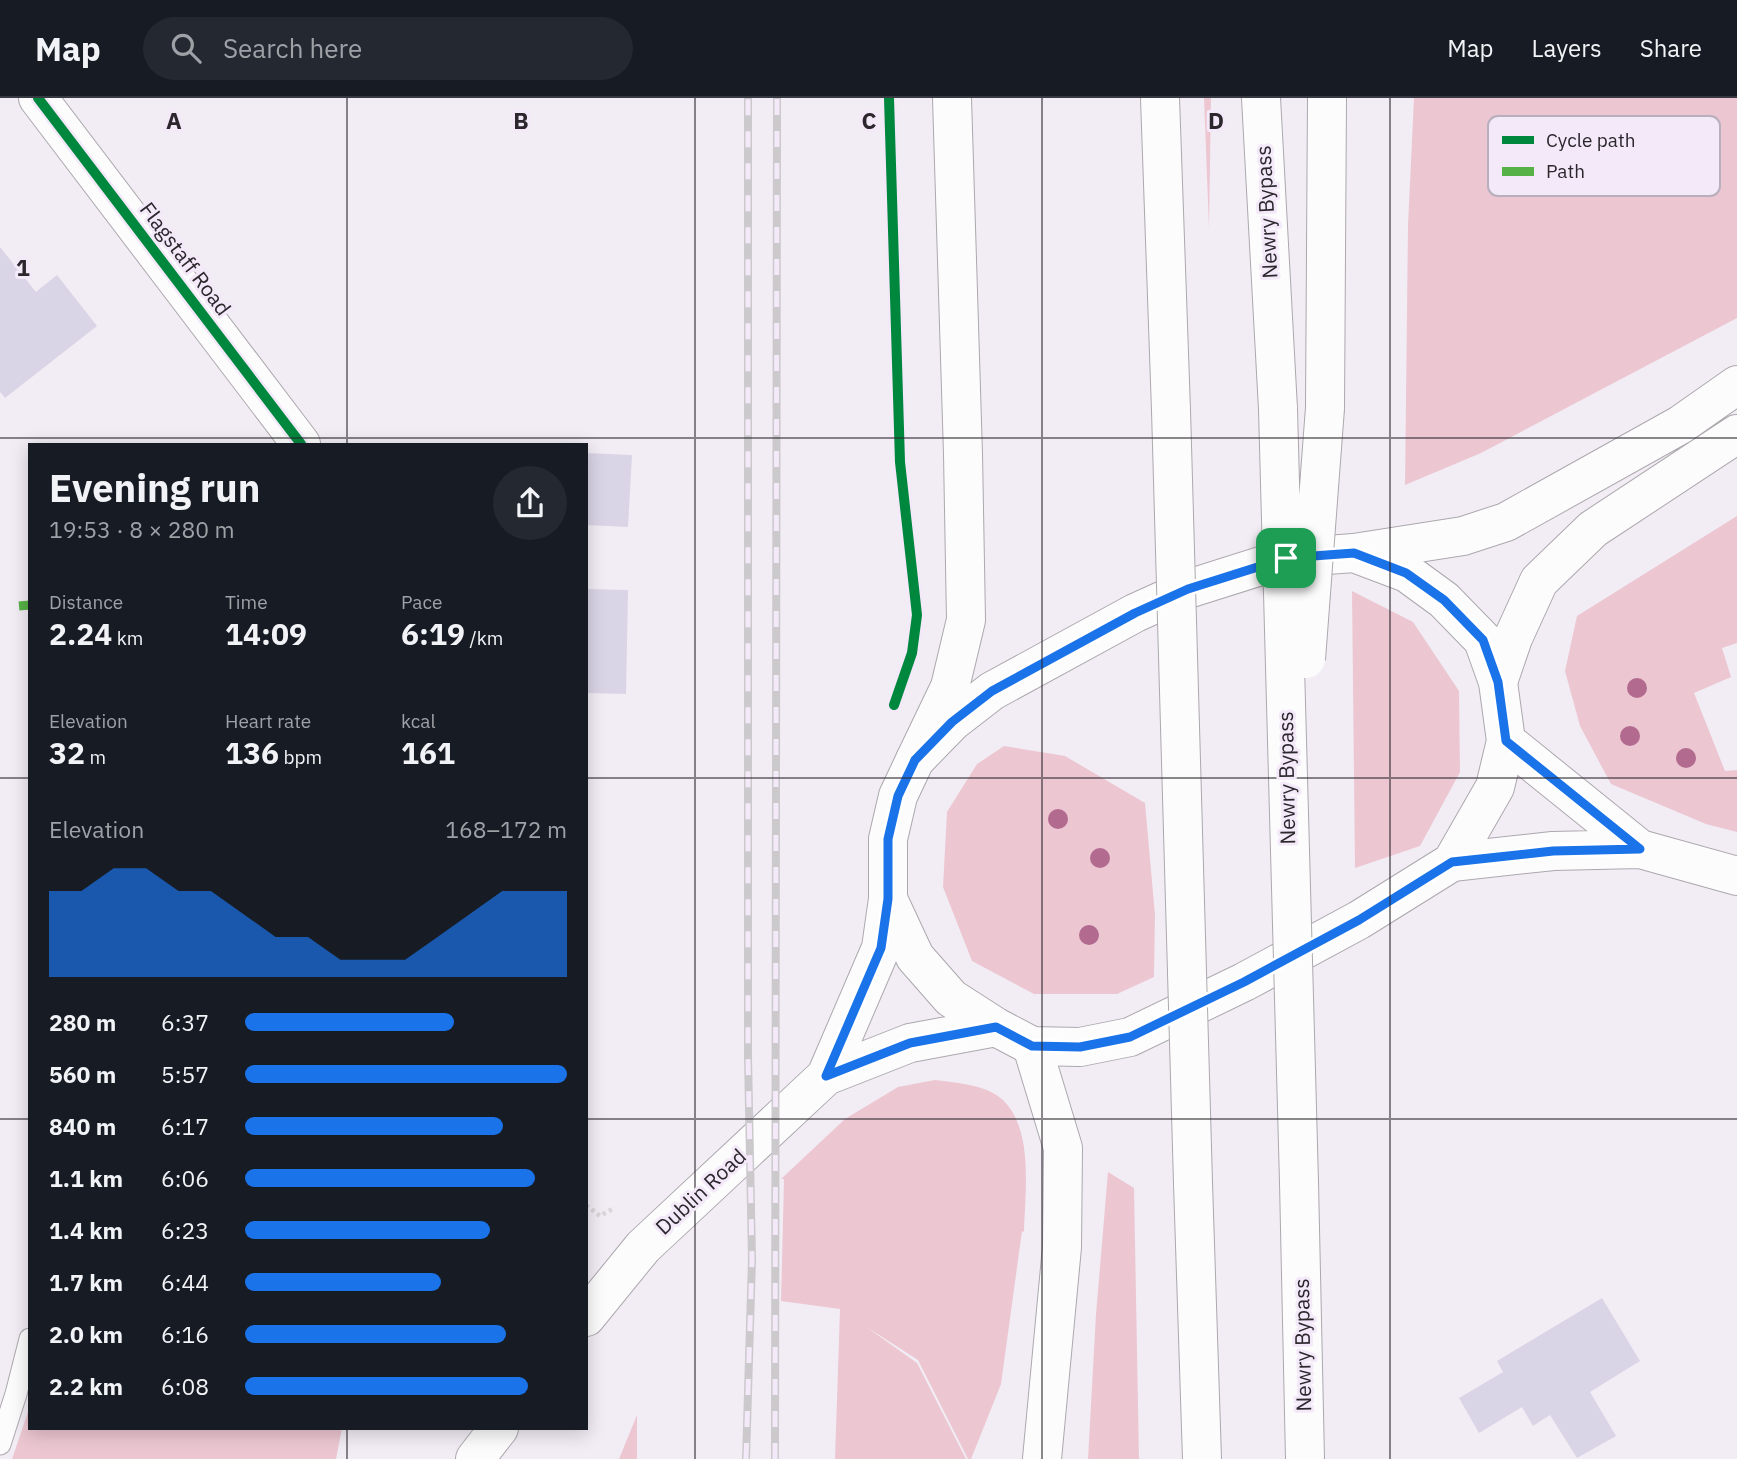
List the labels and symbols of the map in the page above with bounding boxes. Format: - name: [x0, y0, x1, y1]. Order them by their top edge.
- text: A: [166, 105, 182, 135]
- text: B: [513, 105, 529, 135]
- text: C: [862, 105, 877, 135]
- text: D: [1208, 105, 1224, 135]
- legend: [1488, 116, 1720, 196]
- text: Cycle path: [1546, 128, 1635, 152]
- street label: Newry Bypass: [1249, 145, 1283, 279]
- text: Path: [1546, 159, 1585, 183]
- street label: Flagstaff Road: [134, 196, 238, 321]
- text: 1: [16, 252, 30, 282]
- pin: [1256, 528, 1316, 588]
- street label: Newry Bypass: [1271, 711, 1301, 845]
- street label: Dublin Road: [649, 1142, 752, 1240]
- street label: Newry Bypass: [1287, 1278, 1317, 1412]

